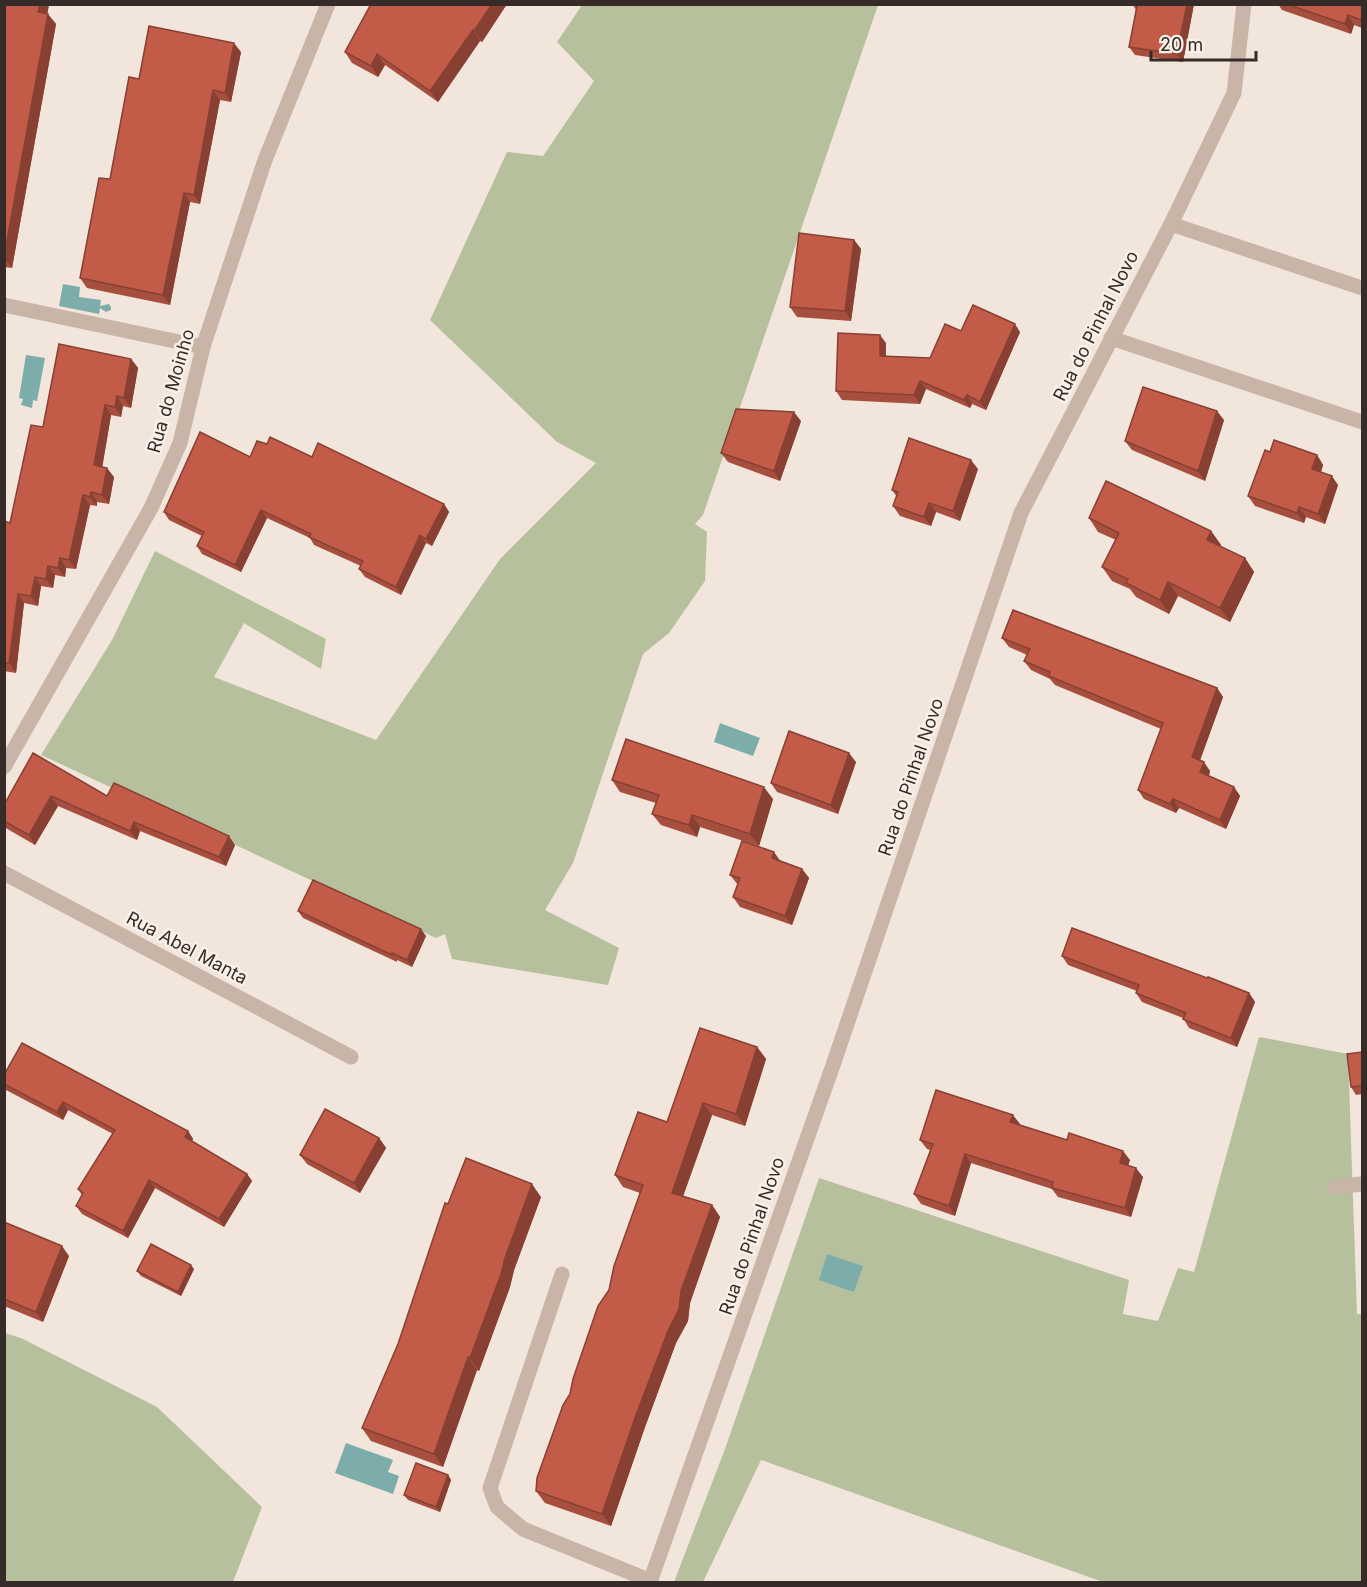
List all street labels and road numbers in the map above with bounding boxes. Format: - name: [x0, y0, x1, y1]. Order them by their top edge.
- street label: Rua do Pinhal Novo: [1049, 247, 1142, 404]
- street label: Rua do Moinho: [143, 327, 198, 455]
- street label: Rua do Pinhal Novo: [874, 695, 947, 858]
- street label: Rua Abel Manta: [123, 907, 251, 988]
- street label: Rua do Pinhal Novo: [715, 1154, 788, 1317]

